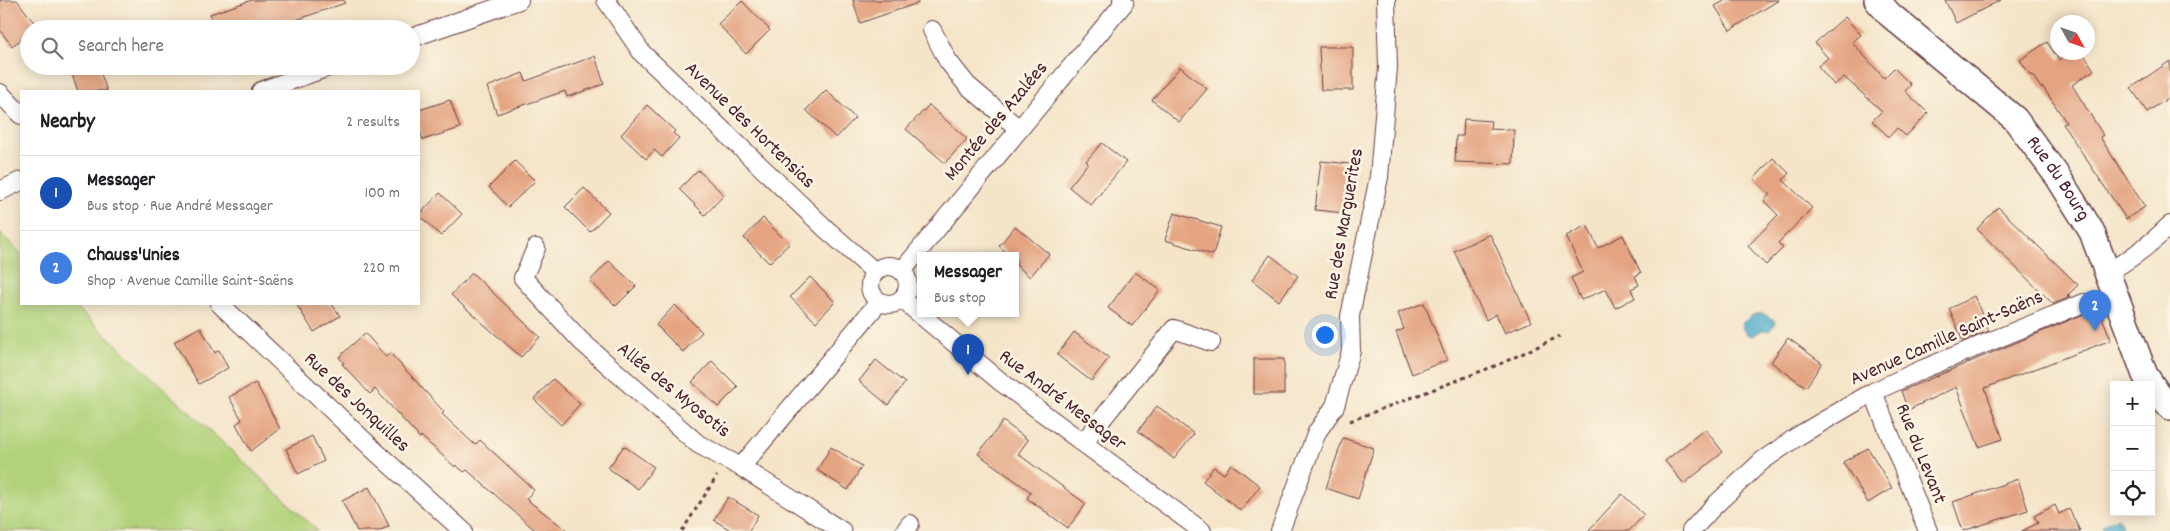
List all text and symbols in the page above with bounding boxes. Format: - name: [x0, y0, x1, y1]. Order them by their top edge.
- north arrow: [2050, 15, 2095, 60]
- search box: [20, 20, 420, 75]
- icon: search: [38, 34, 66, 62]
- text: Search here: [78, 34, 164, 61]
- street label: Avenue des Hortensias: [677, 56, 821, 196]
- street label: Montée des Azalées: [938, 56, 1056, 188]
- text: Nearby: [40, 108, 95, 138]
- text: 2 results: [346, 111, 400, 134]
- street label: Rue du Bourg: [2018, 131, 2096, 227]
- street label: Rue des Marguerites: [1318, 146, 1372, 302]
- text: Messager: [87, 168, 155, 195]
- text: 1: [54, 182, 58, 205]
- text: 100 m: [364, 182, 400, 205]
- text: Bus stop · Rue André Messager: [87, 195, 273, 218]
- text: Chauss'Unies: [87, 243, 180, 270]
- popup: [917, 252, 1019, 317]
- text: 2: [53, 257, 60, 280]
- text: 220 m: [363, 257, 400, 280]
- text: Messager: [934, 260, 1002, 287]
- text: Shop · Avenue Camille Saint-Saëns: [87, 270, 294, 293]
- street label: Avenue Camille Saint-Saëns: [1846, 284, 2048, 394]
- text: Bus stop: [934, 287, 986, 310]
- pin: 2: [2079, 290, 2111, 331]
- your location: [1312, 322, 1338, 348]
- pin: 1: [952, 334, 984, 375]
- street label: Allée des Myosotis: [610, 336, 736, 446]
- street label: Rue André Messager: [992, 344, 1132, 459]
- street label: Rue des Jonquilles: [297, 346, 415, 460]
- map controls: [2110, 381, 2155, 516]
- button: +: [2110, 381, 2155, 426]
- street label: Rue du Levant: [1887, 400, 1953, 508]
- button: −: [2110, 426, 2155, 471]
- button: locate: [2110, 471, 2155, 516]

